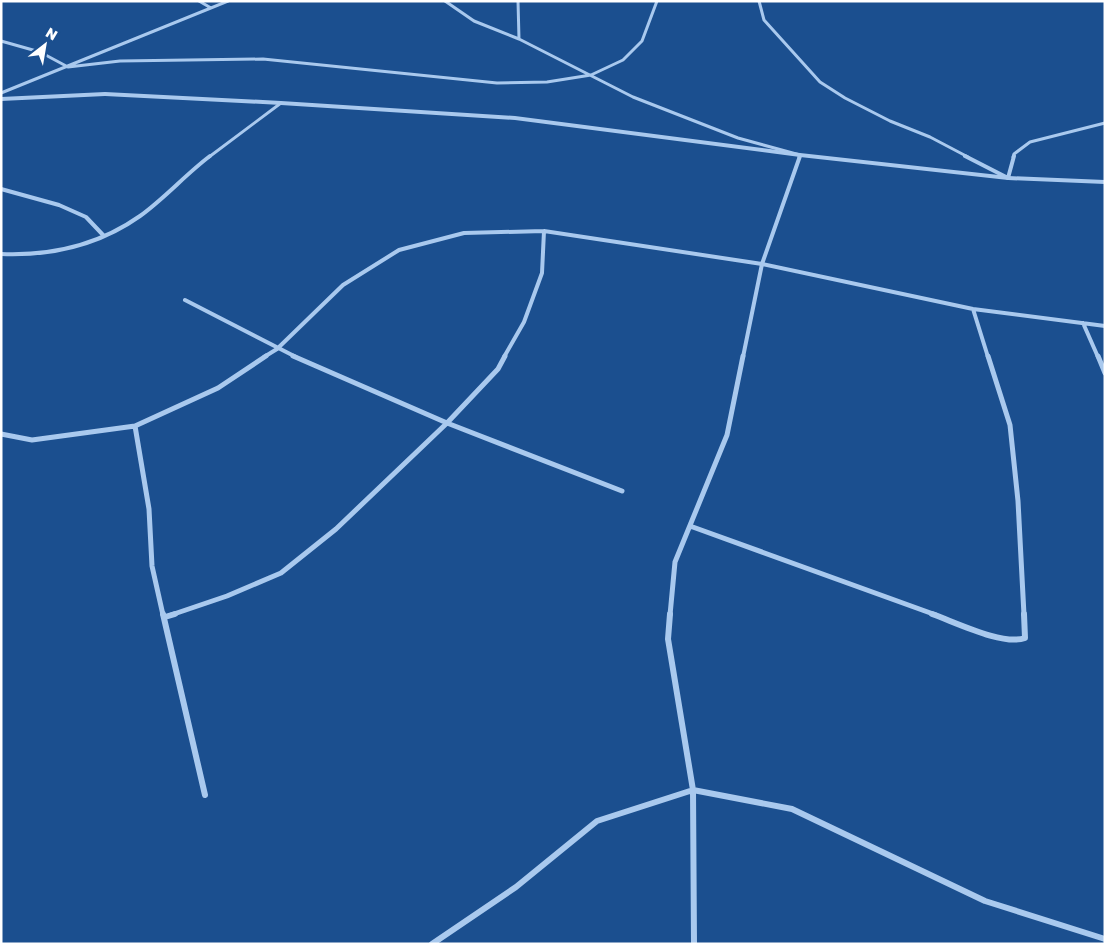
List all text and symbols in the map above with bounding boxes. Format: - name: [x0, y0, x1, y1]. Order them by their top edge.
- north arrow: [20, 20, 70, 70]
- text: N: [43, 23, 61, 43]

